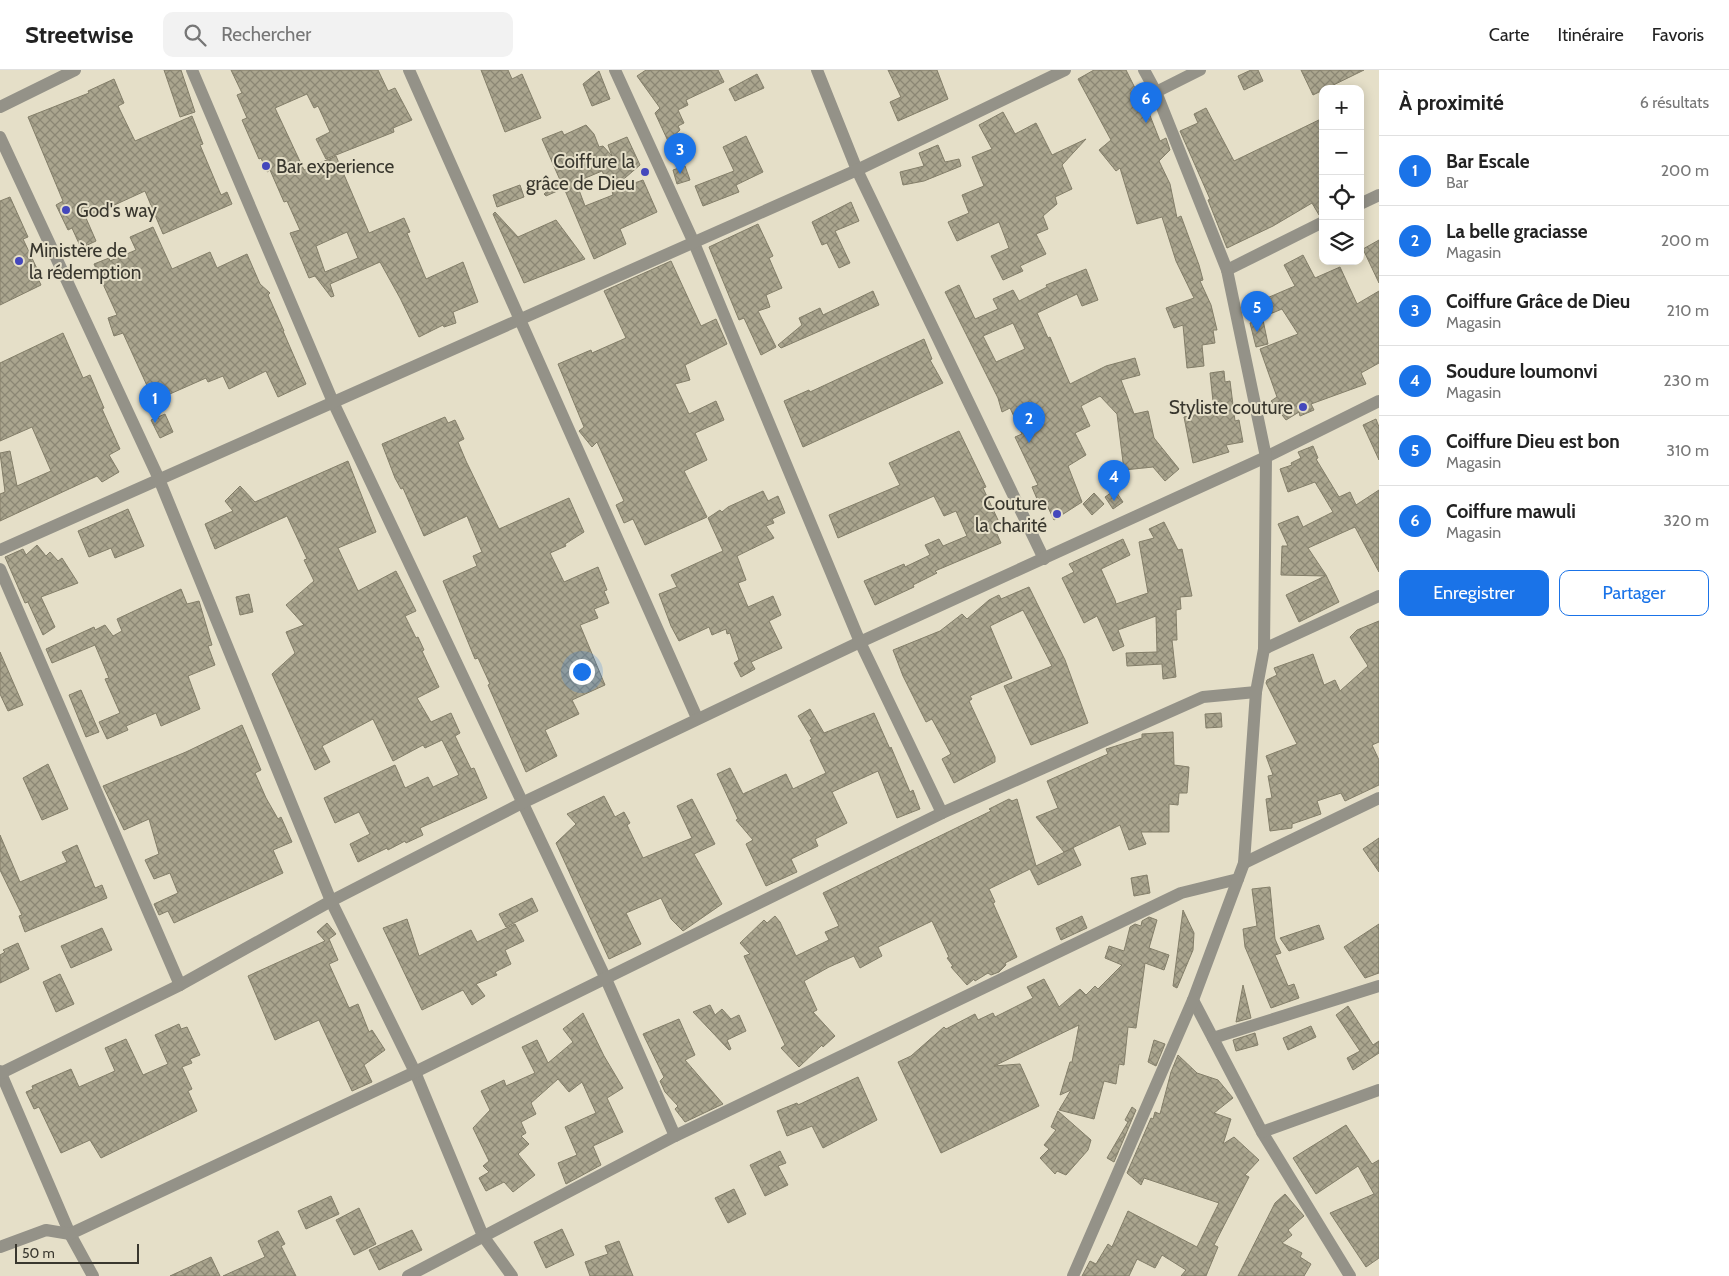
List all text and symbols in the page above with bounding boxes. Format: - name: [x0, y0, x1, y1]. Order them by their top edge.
- search box: [163, 12, 513, 57]
- text: Streetwise: [25, 20, 133, 49]
- icon: search: [181, 21, 209, 49]
- text: Rechercher: [221, 23, 311, 46]
- text: Carte: [1489, 24, 1529, 46]
- text: Itinéraire: [1557, 24, 1624, 46]
- text: Favoris: [1652, 24, 1704, 46]
- pin: 6: [1130, 82, 1162, 123]
- map controls: [1319, 85, 1364, 265]
- button: +: [1319, 85, 1364, 130]
- text: À proximité: [1399, 90, 1504, 115]
- text: 6 résultats: [1640, 93, 1709, 112]
- button: −: [1319, 130, 1364, 175]
- pin: 3: [664, 133, 696, 174]
- place label: Coiffure la grâce de Dieu: [526, 150, 635, 195]
- text: Bar Escale: [1446, 150, 1530, 173]
- place label: Bar experience: [276, 155, 395, 178]
- marker: Bar experience: [260, 160, 272, 172]
- text: 1: [1412, 161, 1418, 180]
- text: 200 m: [1661, 161, 1709, 180]
- marker: Coiffure la grâce de Dieu: [639, 166, 651, 178]
- text: Bar: [1446, 173, 1468, 192]
- button: locate: [1319, 175, 1364, 220]
- place label: God's way: [76, 199, 157, 222]
- marker: God's way: [60, 204, 72, 216]
- button: layers: [1319, 220, 1364, 265]
- text: La belle graciasse: [1446, 220, 1588, 243]
- text: 2: [1411, 231, 1419, 250]
- text: 200 m: [1661, 231, 1709, 250]
- place label: Ministère de la rédemption: [29, 239, 141, 284]
- text: Magasin: [1446, 243, 1501, 262]
- marker: Ministère de la rédemption: [13, 255, 25, 267]
- text: Coiffure Grâce de Dieu: [1446, 290, 1630, 313]
- pin: 5: [1241, 291, 1273, 332]
- text: 3: [1411, 301, 1419, 320]
- text: 210 m: [1667, 301, 1709, 320]
- text: Magasin: [1446, 313, 1501, 332]
- text: Soudure loumonvi: [1446, 360, 1598, 383]
- text: 4: [1410, 371, 1420, 390]
- text: 230 m: [1663, 371, 1709, 390]
- pin: 1: [139, 382, 171, 423]
- text: Magasin: [1446, 383, 1501, 402]
- place label: Styliste couture: [1169, 396, 1293, 419]
- marker: Styliste couture: [1297, 401, 1309, 413]
- pin: 2: [1013, 402, 1045, 443]
- text: Coiffure Dieu est bon: [1446, 430, 1620, 453]
- text: 5: [1411, 441, 1419, 460]
- text: 310 m: [1666, 441, 1709, 460]
- text: Magasin: [1446, 453, 1501, 472]
- pin: 4: [1098, 460, 1130, 501]
- place label: Couture la charité: [975, 492, 1047, 537]
- text: Coiffure mawuli: [1446, 500, 1576, 523]
- marker: Couture la charité: [1051, 508, 1063, 520]
- text: 6: [1411, 511, 1420, 530]
- text: 320 m: [1663, 511, 1709, 530]
- text: Magasin: [1446, 523, 1501, 542]
- button: Enregistrer: [1399, 570, 1549, 616]
- button: Partager: [1559, 570, 1709, 616]
- your location: [569, 659, 595, 685]
- scale bar: [15, 1241, 139, 1264]
- text: 50 m: [22, 1244, 55, 1262]

